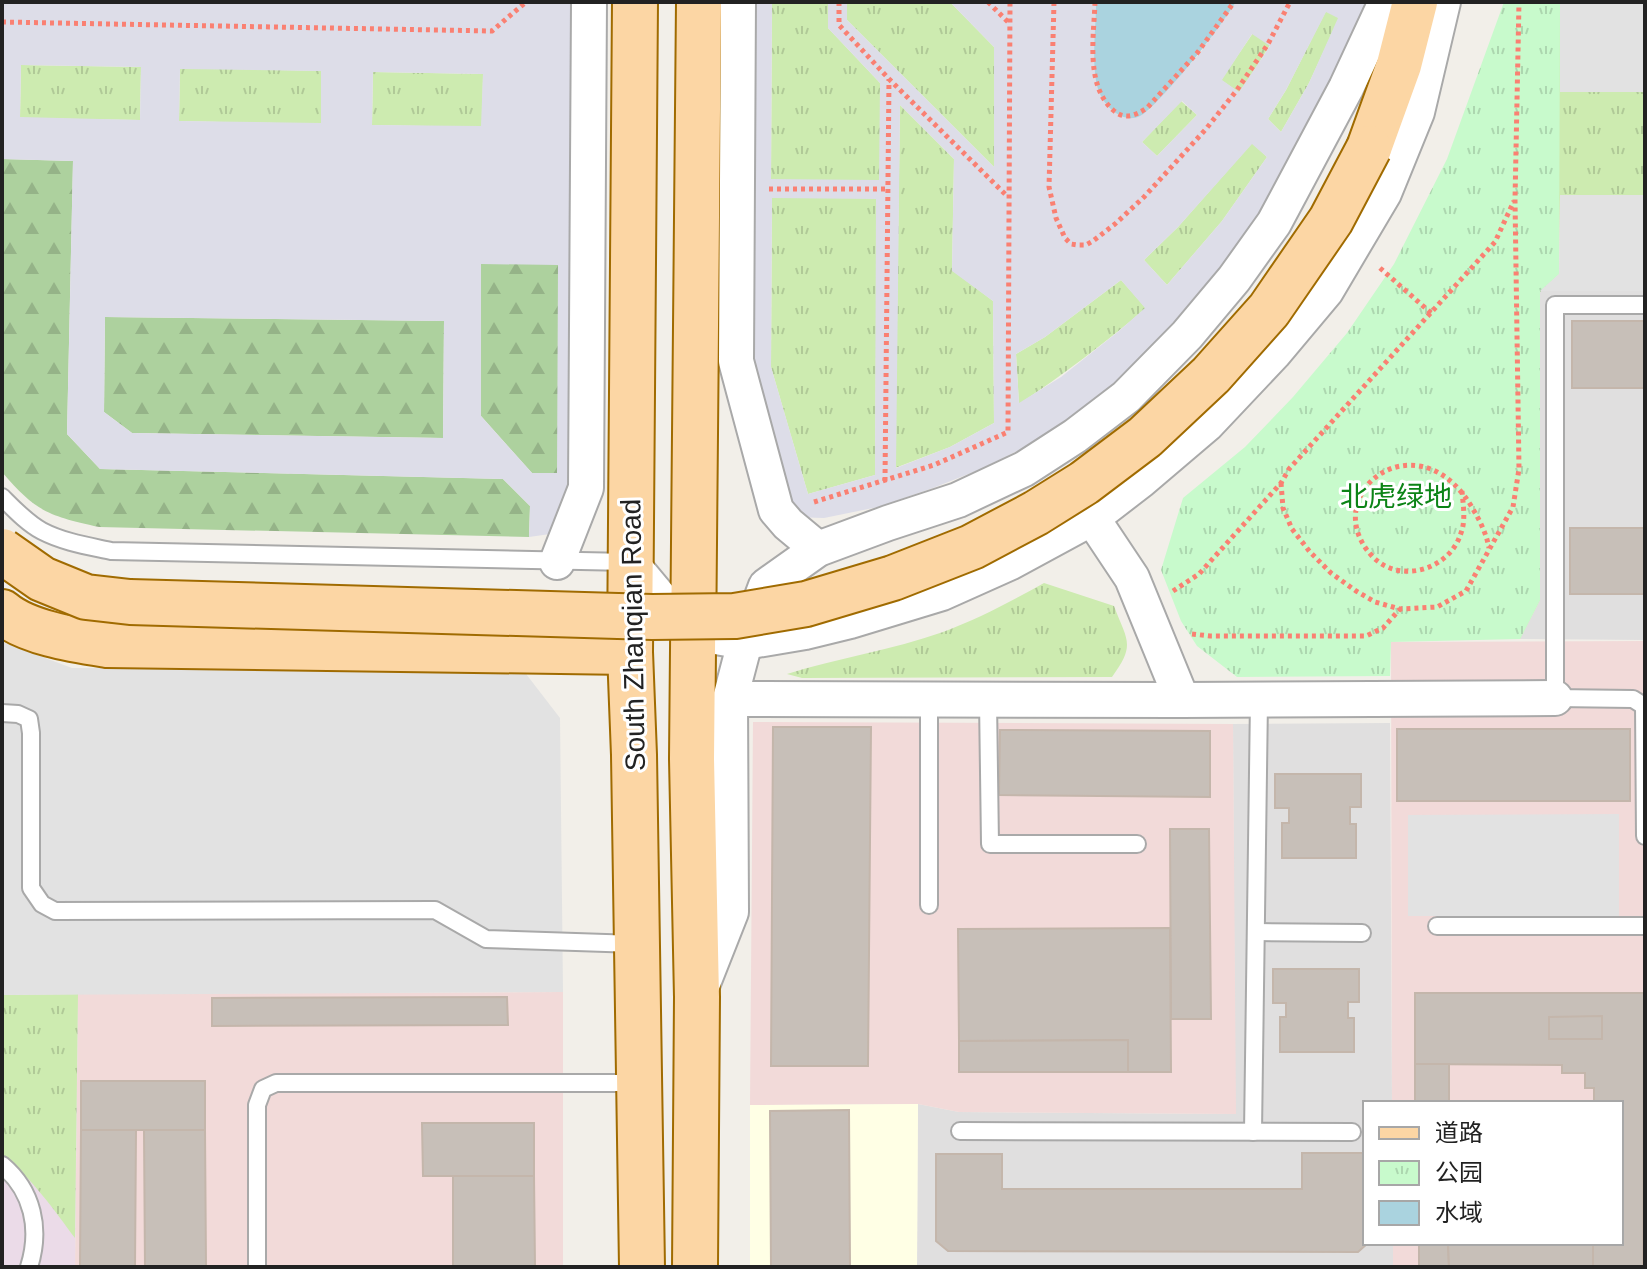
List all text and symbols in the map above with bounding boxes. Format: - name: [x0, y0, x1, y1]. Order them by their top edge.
- park label: 北虎绿地: [1340, 481, 1452, 512]
- street label: South Zhanqian Road: [615, 499, 651, 771]
- legend: [1363, 1101, 1623, 1245]
- text: 道路: [1435, 1119, 1483, 1146]
- text: 公园: [1435, 1159, 1483, 1186]
- text: 水域: [1435, 1199, 1483, 1226]

